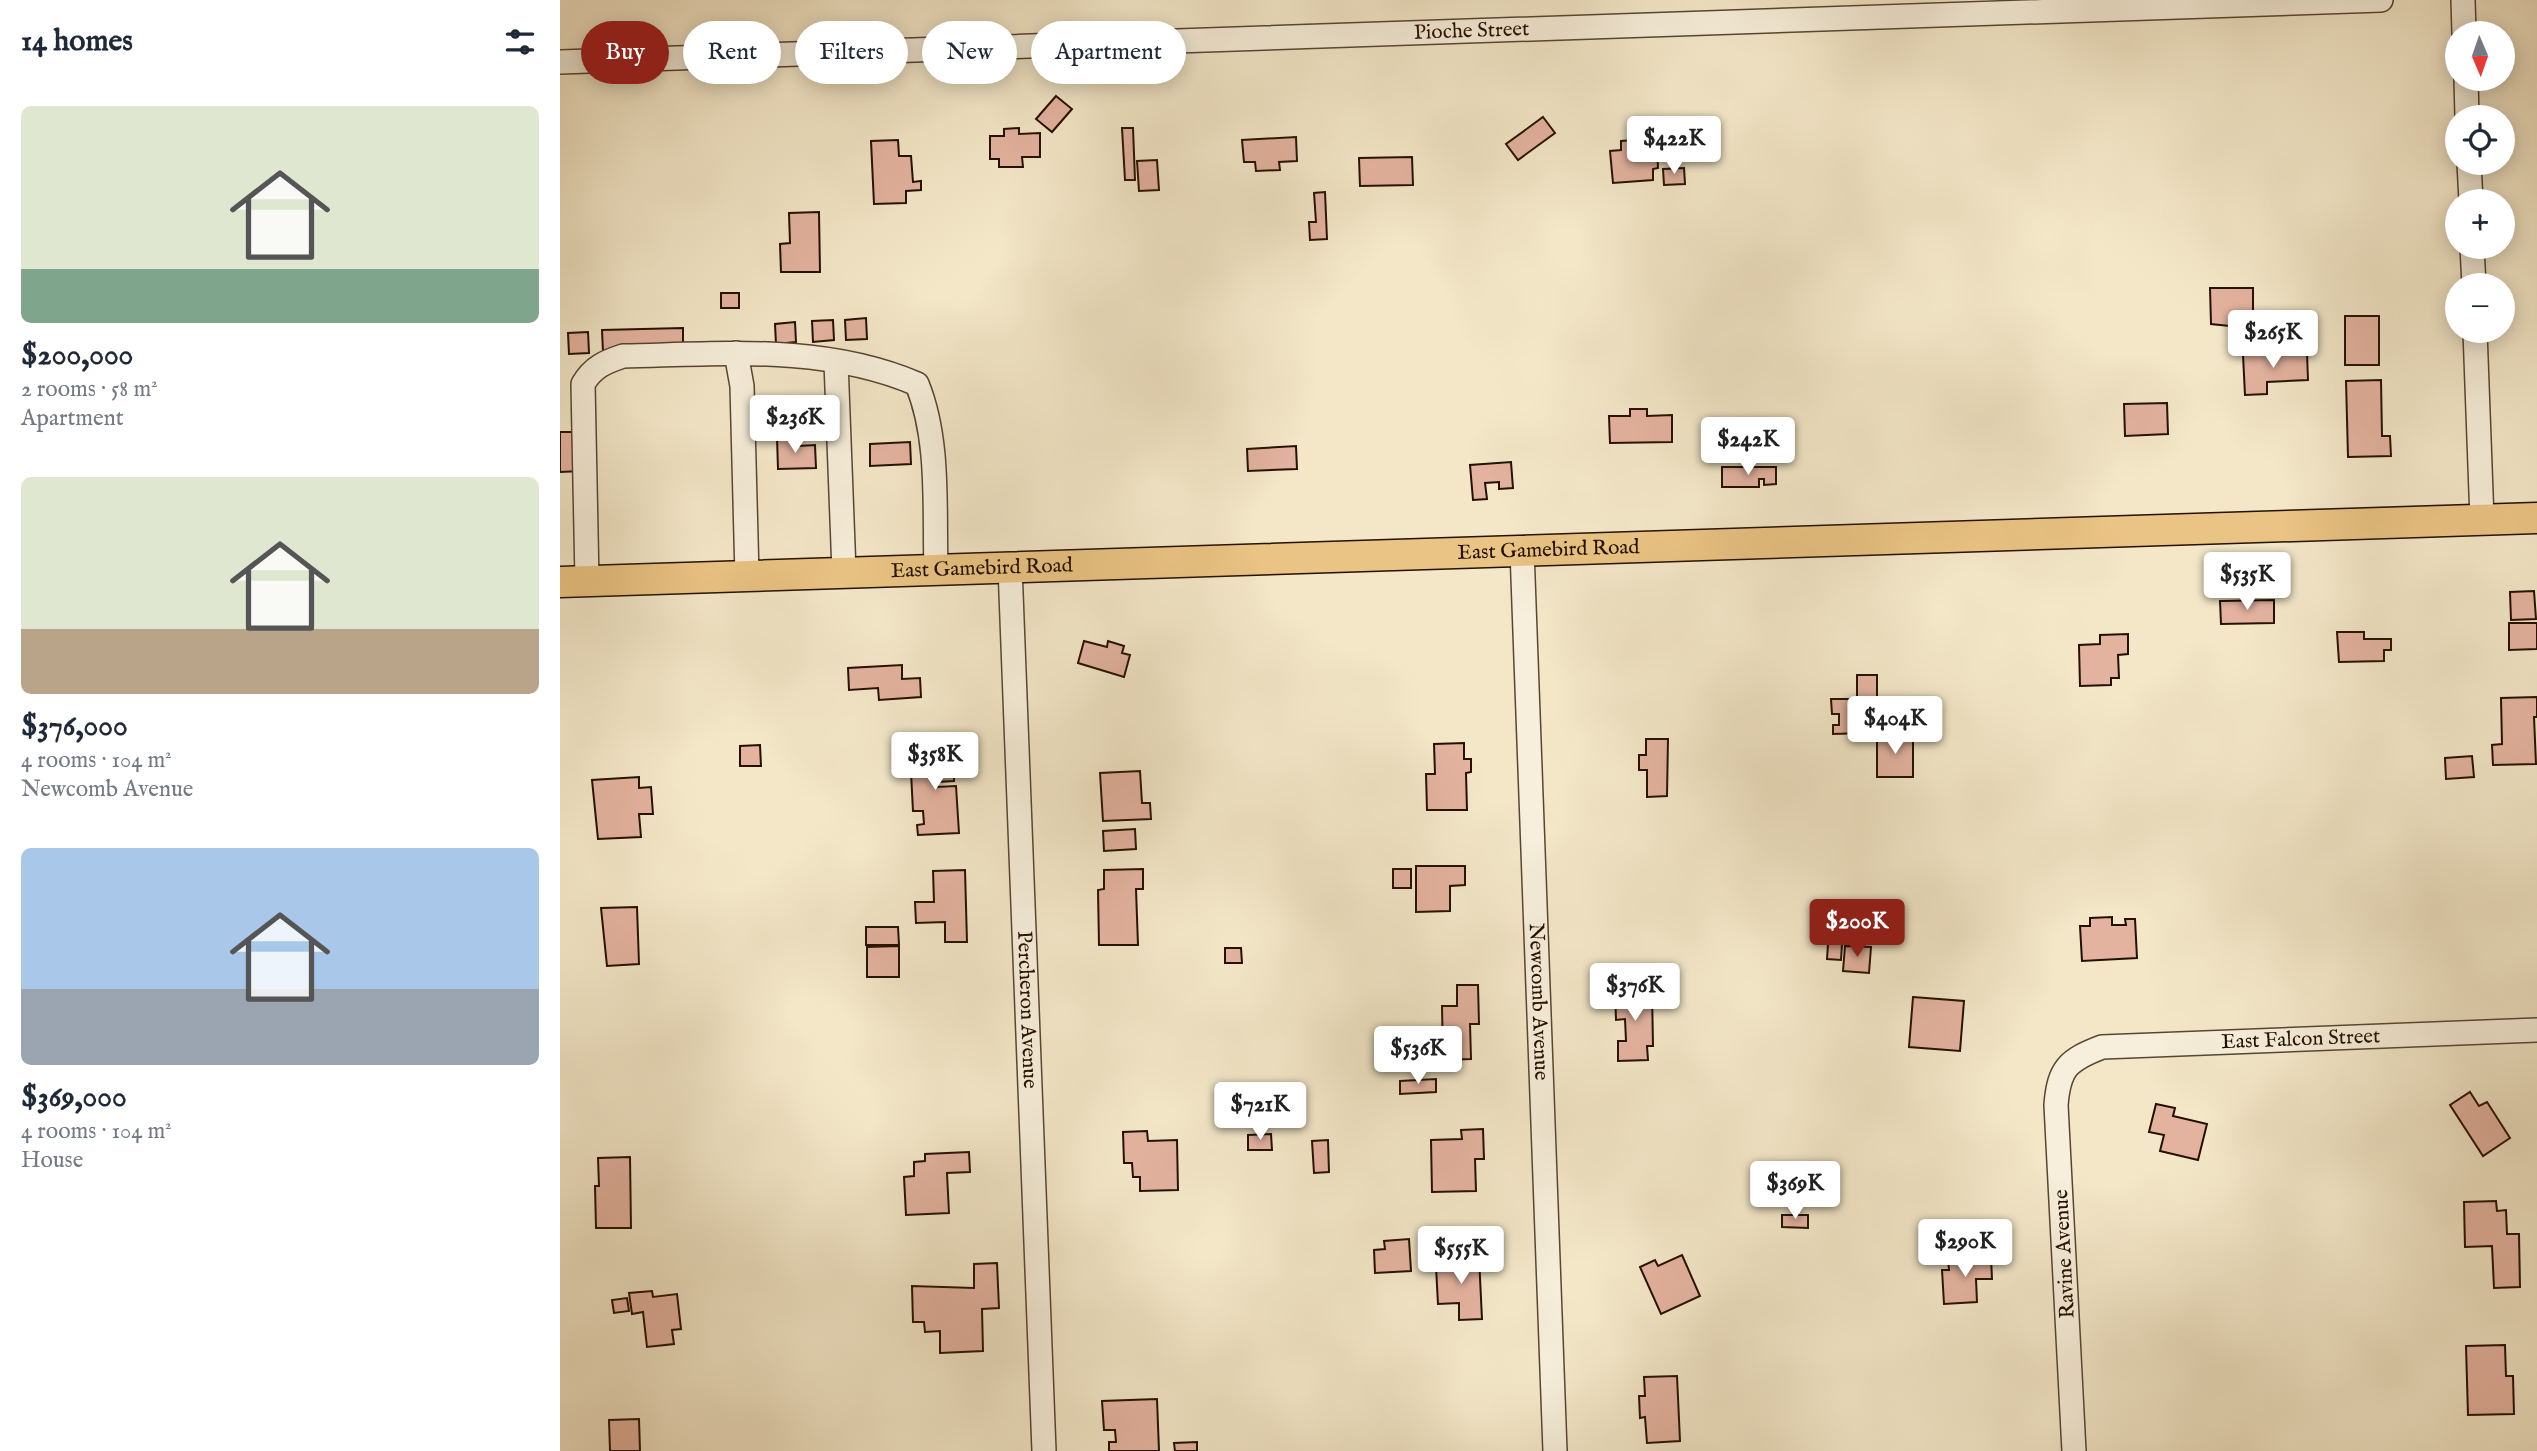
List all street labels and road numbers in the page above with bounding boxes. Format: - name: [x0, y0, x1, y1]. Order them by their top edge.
- street label: Pioche Street: [1413, 16, 1530, 46]
- street label: East Gamebird Road: [1457, 534, 1641, 566]
- street label: East Gamebird Road: [890, 552, 1074, 585]
- street label: Newcomb Avenue: [1522, 922, 1555, 1081]
- street label: Percheron Avenue: [1010, 930, 1044, 1090]
- street label: East Falcon Street: [2221, 1023, 2381, 1056]
- street label: Ravine Avenue: [2048, 1188, 2082, 1319]

